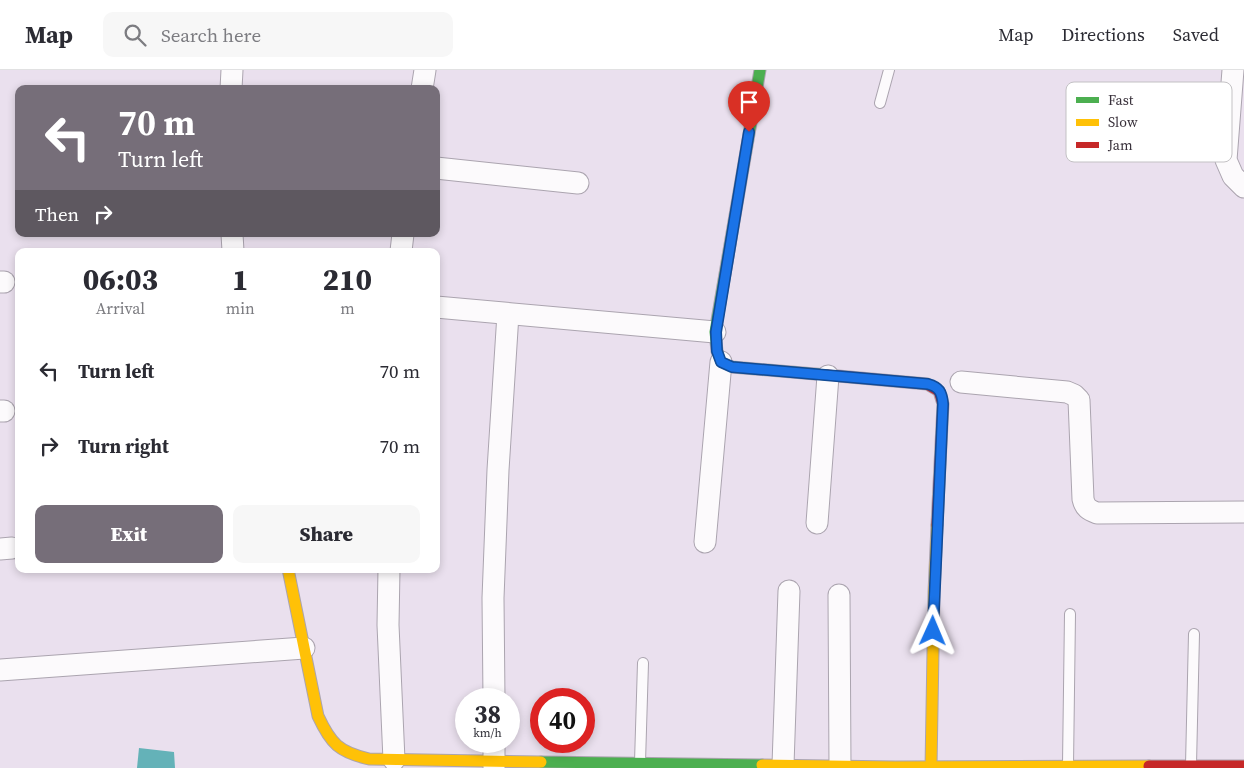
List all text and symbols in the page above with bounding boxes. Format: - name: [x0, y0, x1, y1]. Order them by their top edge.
- search box: [103, 12, 453, 57]
- text: Map: [25, 18, 73, 51]
- icon: search: [121, 21, 149, 49]
- text: Search here: [161, 22, 261, 48]
- text: Map: [998, 22, 1034, 47]
- text: Directions: [1062, 22, 1145, 47]
- text: Saved: [1173, 22, 1219, 47]
- pin: [728, 81, 770, 132]
- legend: [1066, 82, 1232, 162]
- icon: arrive: [735, 88, 763, 116]
- text: Fast: [1108, 90, 1134, 110]
- text: 70 m: [118, 99, 195, 147]
- icon: left: [35, 105, 100, 170]
- text: Slow: [1108, 112, 1138, 132]
- text: Jam: [1107, 135, 1133, 155]
- text: Turn left: [118, 144, 203, 174]
- icon: right: [89, 200, 117, 228]
- text: Then: [35, 201, 79, 227]
- text: 06:03: [83, 259, 158, 300]
- text: 1: [232, 259, 249, 300]
- text: 210: [323, 259, 372, 300]
- text: Arrival: [96, 297, 145, 319]
- text: min: [226, 297, 255, 319]
- text: m: [340, 297, 355, 319]
- icon: left: [35, 357, 63, 385]
- text: Turn left: [78, 358, 154, 384]
- text: 70 m: [379, 358, 420, 384]
- icon: right: [35, 432, 63, 460]
- text: Turn right: [78, 433, 169, 459]
- text: 70 m: [379, 433, 420, 459]
- button: Exit: [35, 505, 223, 563]
- button: Share: [233, 505, 420, 563]
- position arrow: [906, 604, 958, 656]
- speed limit sign: 40: [530, 688, 595, 753]
- text: 38: [474, 697, 501, 731]
- text: km/h: [473, 725, 502, 741]

